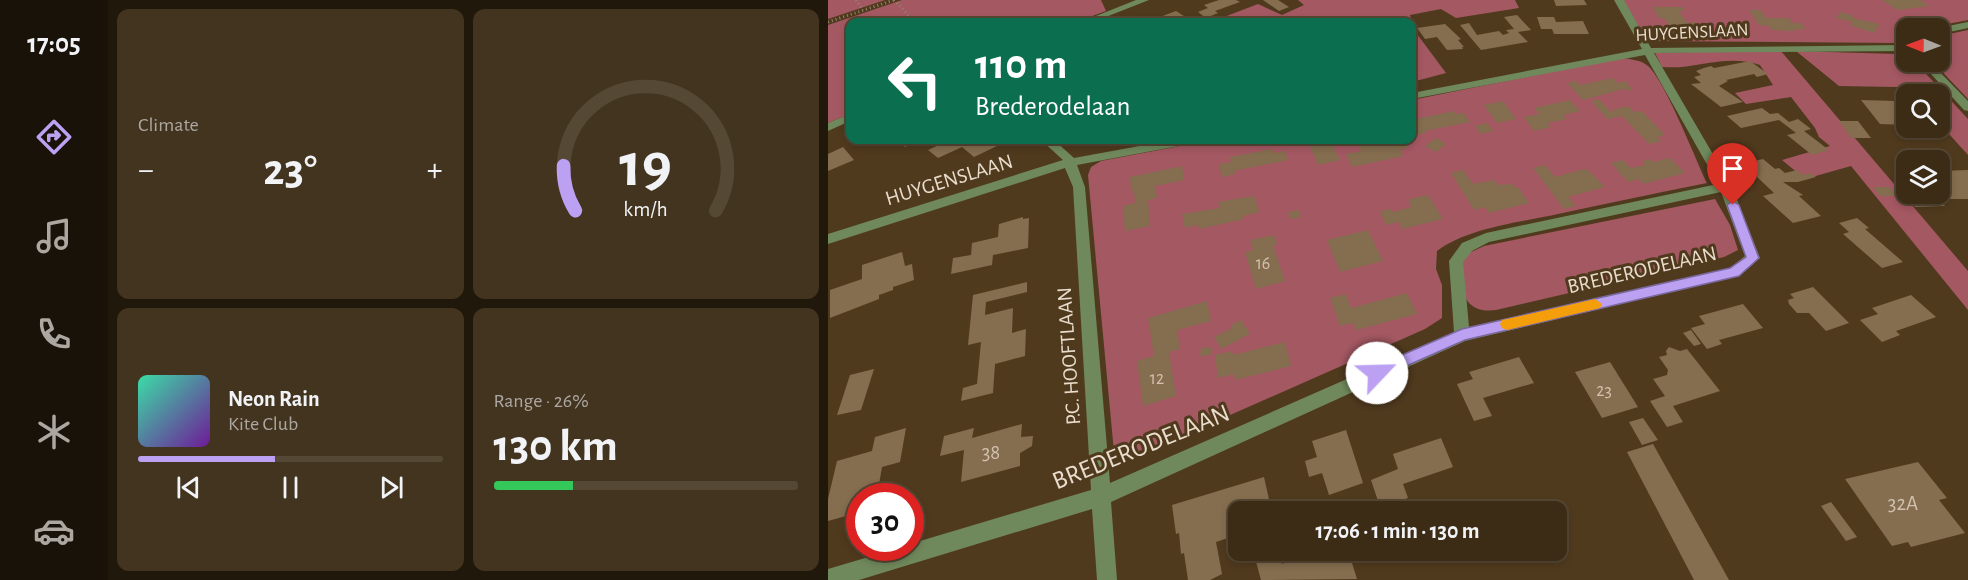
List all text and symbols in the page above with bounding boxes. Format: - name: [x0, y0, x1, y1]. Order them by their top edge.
- north arrow: [1896, 18, 1950, 72]
- map controls: [1896, 18, 1950, 204]
- street label: HUYGENSLAAN: [1635, 21, 1749, 45]
- text: 17:05: [27, 30, 81, 57]
- icon: left: [876, 42, 954, 120]
- text: 110 m: [975, 44, 1067, 86]
- button: search: [1896, 84, 1950, 138]
- text: Brederodelaan: [975, 93, 1130, 120]
- text: Climate: [138, 115, 199, 135]
- icon: directions: [33, 116, 75, 158]
- text: 19: [619, 135, 672, 197]
- pin: [1707, 143, 1758, 205]
- text: 23°: [263, 148, 317, 193]
- button: layers: [1896, 150, 1950, 204]
- street label: HUYGENSLAAN: [883, 151, 1015, 209]
- icon: arrive: [1716, 152, 1749, 185]
- text: −: [138, 154, 154, 187]
- text: +: [427, 154, 443, 187]
- text: km/h: [624, 199, 668, 220]
- icon: music: [33, 215, 75, 257]
- street label: BREDERODELAAN: [1565, 243, 1719, 297]
- house number: 16: [1256, 255, 1270, 273]
- street label: P.C. HOOFTLAAN: [1054, 286, 1084, 426]
- icon: phone: [33, 313, 75, 355]
- position arrow: [1345, 341, 1409, 405]
- house number: 12: [1150, 370, 1164, 388]
- house number: 23: [1596, 382, 1612, 400]
- text: Neon Rain: [228, 388, 320, 410]
- text: Range · 26%: [494, 391, 589, 411]
- street label: BREDERODELAAN: [1049, 400, 1233, 494]
- icon: climate: [33, 411, 75, 453]
- text: Kite Club: [228, 414, 298, 434]
- text: 130 km: [494, 424, 618, 469]
- house number: 38: [982, 442, 1000, 463]
- icon: previous: [172, 471, 205, 504]
- icon: pause: [274, 471, 307, 504]
- icon: next: [375, 471, 408, 504]
- speed limit sign: 30: [846, 483, 924, 561]
- house number: 32A: [1888, 493, 1918, 514]
- icon: car: [33, 510, 75, 552]
- text: 17:06 · 1 min · 130 m: [1315, 520, 1480, 542]

